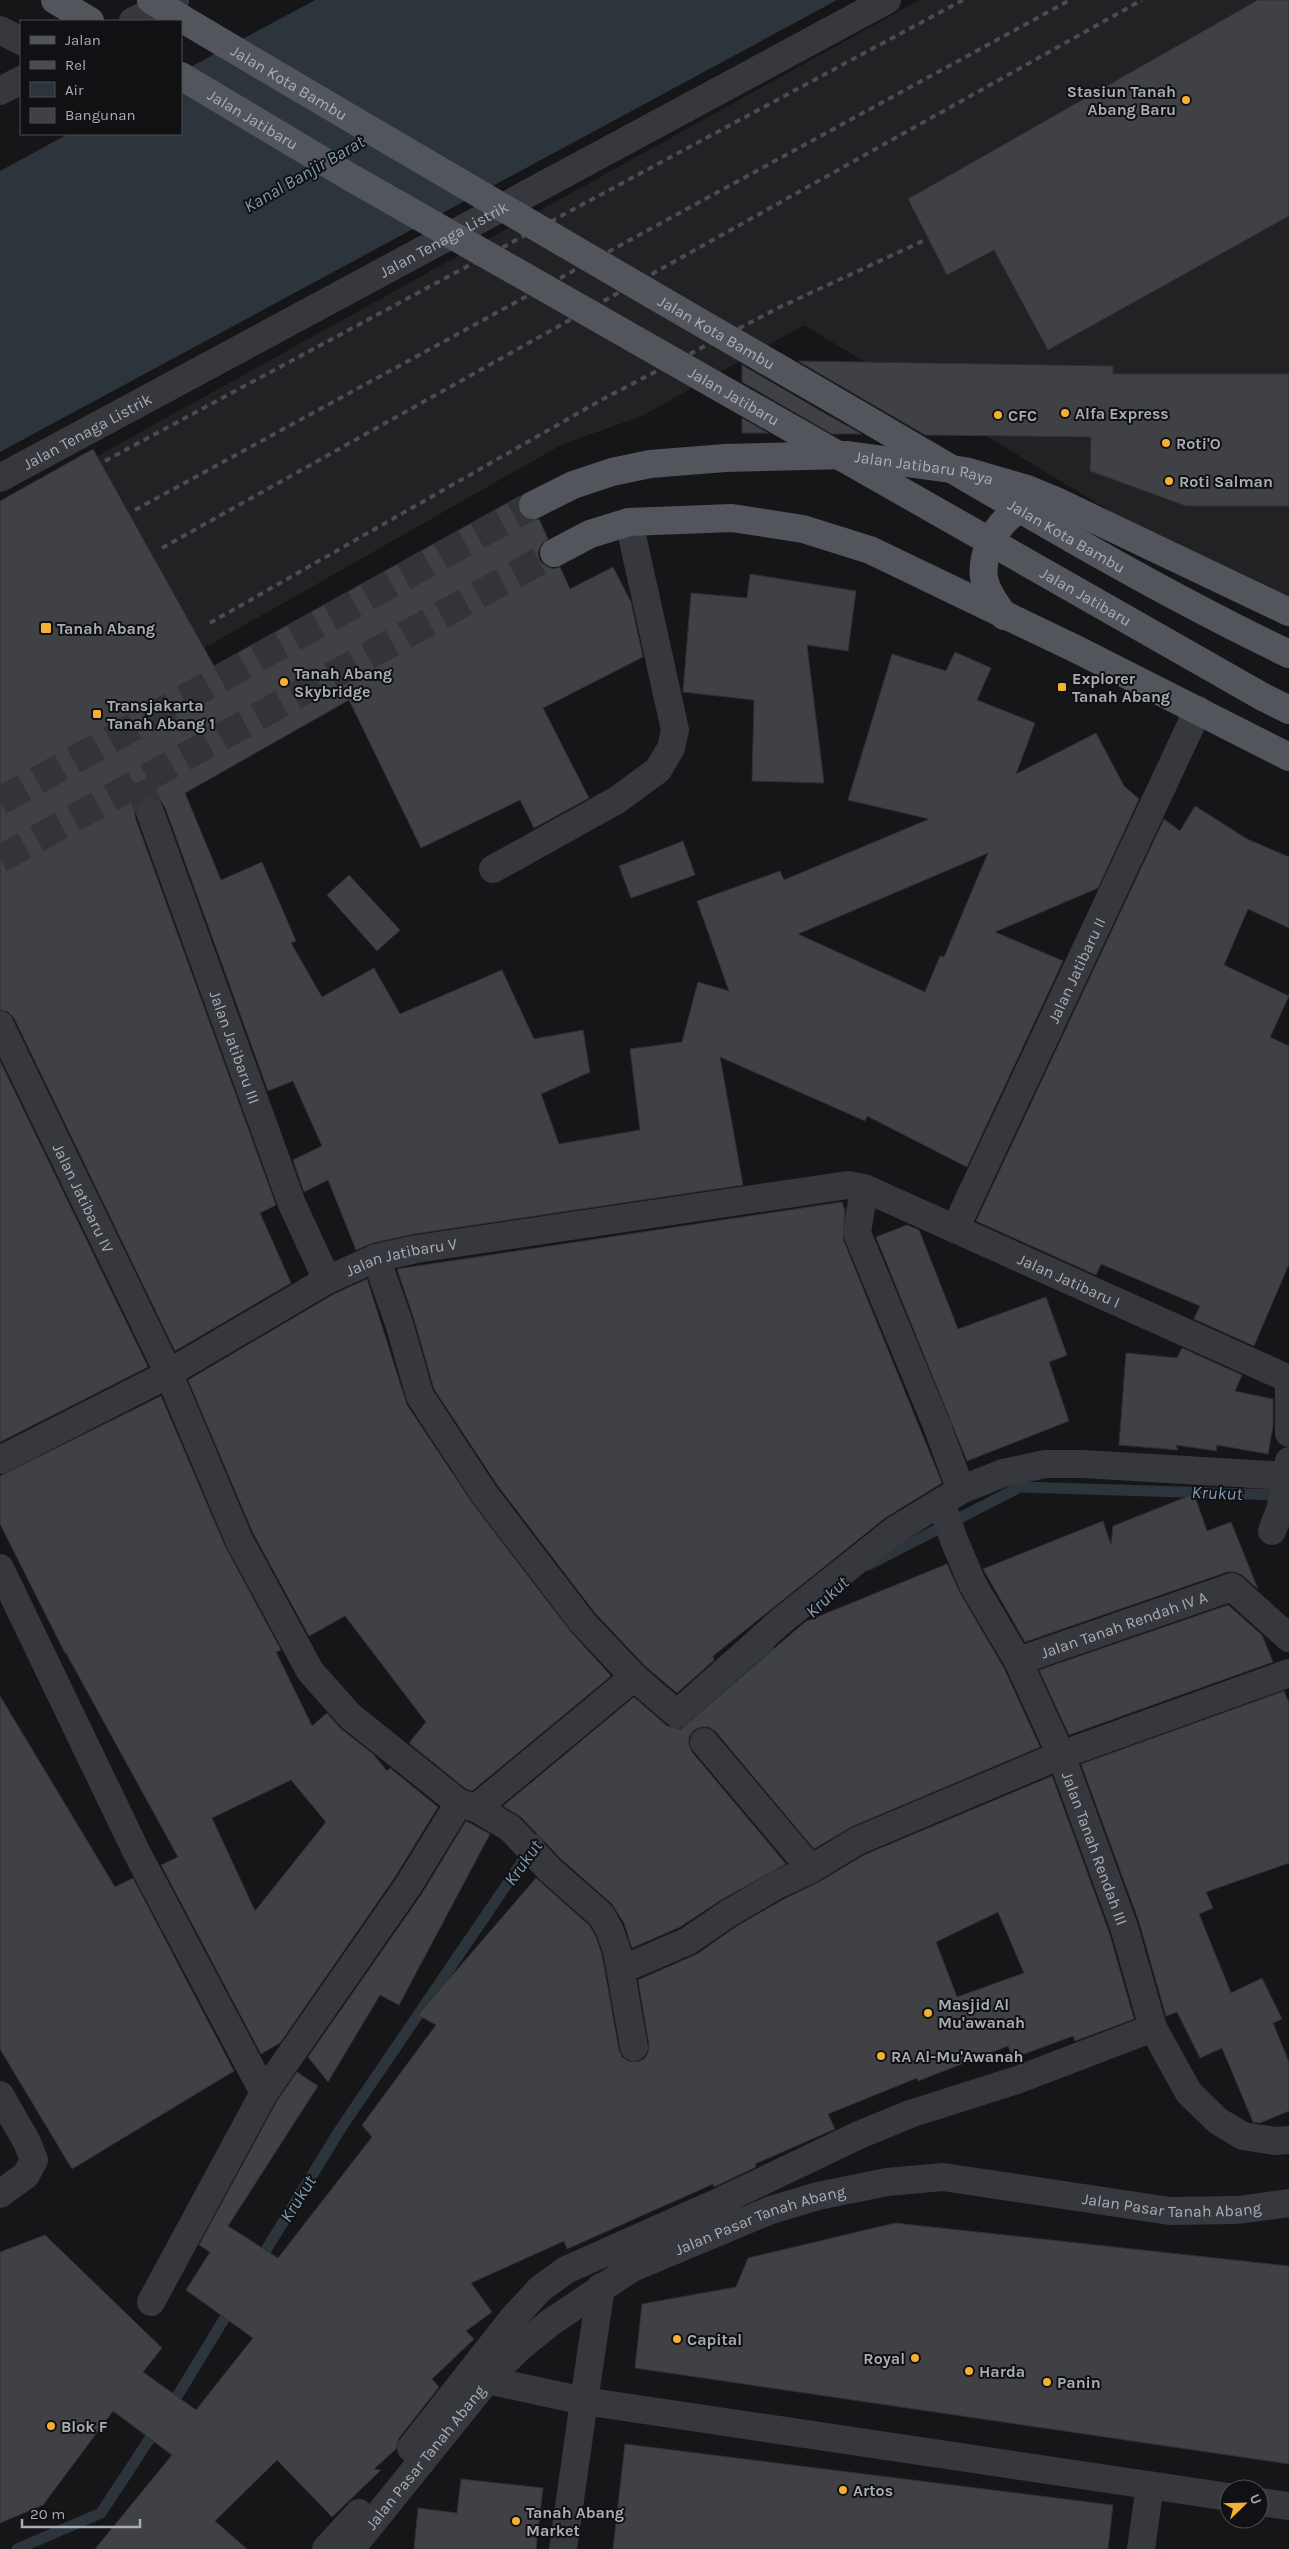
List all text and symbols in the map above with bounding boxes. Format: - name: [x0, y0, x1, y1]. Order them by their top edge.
- legend: [20, 20, 182, 135]
- text: Jalan: [65, 31, 101, 49]
- street label: Jalan Kota Bambu: [227, 41, 351, 125]
- text: Rel: [65, 56, 86, 74]
- text: Air: [65, 81, 84, 99]
- place label: Stasiun Tanah Abang Baru: [1067, 82, 1176, 119]
- street label: Jalan Jatibaru: [204, 85, 301, 154]
- marker: Stasiun Tanah Abang Baru: [1180, 94, 1192, 106]
- text: Bangunan: [65, 106, 136, 124]
- water label: Kanal Banjir Barat: [240, 130, 369, 217]
- street label: Jalan Tenaga Listrik: [376, 197, 512, 282]
- street label: Jalan Kota Bambu: [655, 291, 778, 374]
- street label: Jalan Jatibaru: [685, 363, 783, 430]
- street label: Jalan Tenaga Listrik: [20, 389, 155, 474]
- place label: Alfa Express: [1075, 404, 1169, 423]
- place label: CFC: [1008, 406, 1037, 425]
- marker: Alfa Express: [1059, 407, 1071, 419]
- marker: CFC: [992, 409, 1004, 421]
- place label: Roti'O: [1176, 434, 1221, 453]
- marker: Roti'O: [1160, 437, 1172, 449]
- street label: Jalan Jatibaru Raya: [853, 447, 996, 489]
- place label: Roti Salman: [1179, 472, 1273, 491]
- marker: Roti Salman: [1163, 475, 1175, 487]
- street label: Jalan Kota Bambu: [1004, 495, 1129, 577]
- street label: Jalan Jatibaru: [1037, 563, 1135, 630]
- place label: Tanah Abang: [57, 619, 155, 638]
- marker: Tanah Abang: [39, 621, 53, 635]
- place label: Tanah Abang Skybridge: [294, 664, 392, 701]
- place label: Explorer Tanah Abang: [1072, 669, 1170, 706]
- marker: Tanah Abang Skybridge: [278, 676, 290, 688]
- marker: Explorer Tanah Abang: [1056, 681, 1068, 693]
- place label: Transjakarta Tanah Abang 1: [107, 696, 215, 733]
- marker: Transjakarta Tanah Abang 1: [91, 708, 103, 720]
- street label: Jalan Jatibaru II: [1044, 914, 1110, 1026]
- street label: Jalan Jatibaru III: [205, 988, 264, 1106]
- street label: Jalan Jatibaru IV: [49, 1140, 118, 1256]
- street label: Jalan Jatibaru V: [343, 1234, 458, 1280]
- street label: Jalan Jatibaru I: [1015, 1249, 1123, 1312]
- water label: Krukut: [1191, 1481, 1244, 1505]
- water label: Krukut: [801, 1571, 854, 1622]
- street label: Jalan Tanah Rendah IV A: [1038, 1587, 1210, 1663]
- street label: Jalan Tanah Rendah III: [1058, 1769, 1132, 1928]
- water label: Krukut: [499, 1835, 547, 1890]
- place label: Masjid Al Mu'awanah: [938, 1995, 1025, 2032]
- marker: Masjid Al Mu'awanah: [922, 2007, 934, 2019]
- place label: RA Al-Mu'Awanah: [891, 2047, 1024, 2066]
- marker: RA Al-Mu'Awanah: [875, 2050, 887, 2062]
- water label: Krukut: [275, 2171, 321, 2226]
- street label: Jalan Pasar Tanah Abang: [672, 2182, 847, 2259]
- street label: Jalan Pasar Tanah Abang: [1081, 2189, 1263, 2221]
- place label: Capital: [687, 2330, 742, 2349]
- marker: Capital: [671, 2333, 683, 2345]
- place label: Royal: [863, 2349, 905, 2368]
- marker: Royal: [909, 2352, 921, 2364]
- place label: Harda: [979, 2362, 1025, 2381]
- marker: Harda: [963, 2365, 975, 2377]
- place label: Panin: [1057, 2373, 1101, 2392]
- marker: Panin: [1041, 2376, 1053, 2388]
- street label: Jalan Pasar Tanah Abang: [361, 2381, 489, 2534]
- place label: Blok F: [61, 2417, 108, 2436]
- marker: Blok F: [45, 2420, 57, 2432]
- north arrow: [1219, 2479, 1269, 2529]
- place label: Artos: [853, 2481, 893, 2500]
- marker: Artos: [837, 2484, 849, 2496]
- text: U: [1246, 2491, 1265, 2507]
- scale bar: [22, 2496, 140, 2528]
- place label: Tanah Abang Market: [526, 2503, 624, 2540]
- text: 20 m: [30, 2505, 65, 2523]
- marker: Tanah Abang Market: [510, 2515, 522, 2527]

